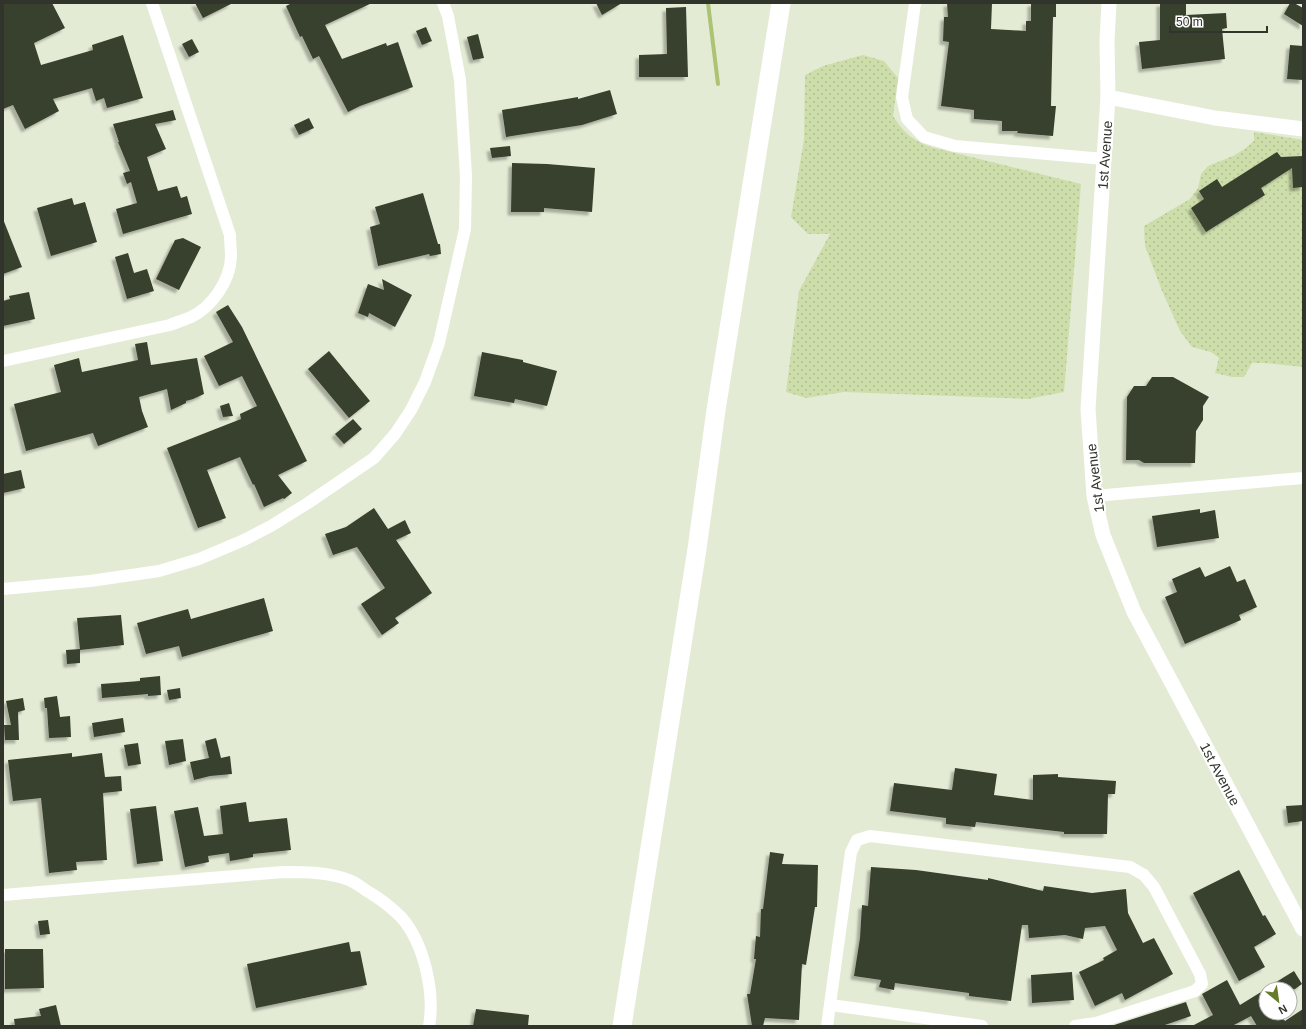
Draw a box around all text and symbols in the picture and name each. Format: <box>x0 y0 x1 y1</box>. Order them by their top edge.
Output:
scale bar <box>1170 8 1267 34</box>
text: 50 m <box>1176 15 1203 29</box>
street label: 1st Avenue <box>1095 120 1115 190</box>
street label: 1st Avenue <box>1083 443 1107 513</box>
street label: 1st Avenue <box>1197 740 1243 808</box>
north arrow <box>1258 981 1298 1021</box>
text: N <box>1276 1003 1289 1017</box>

